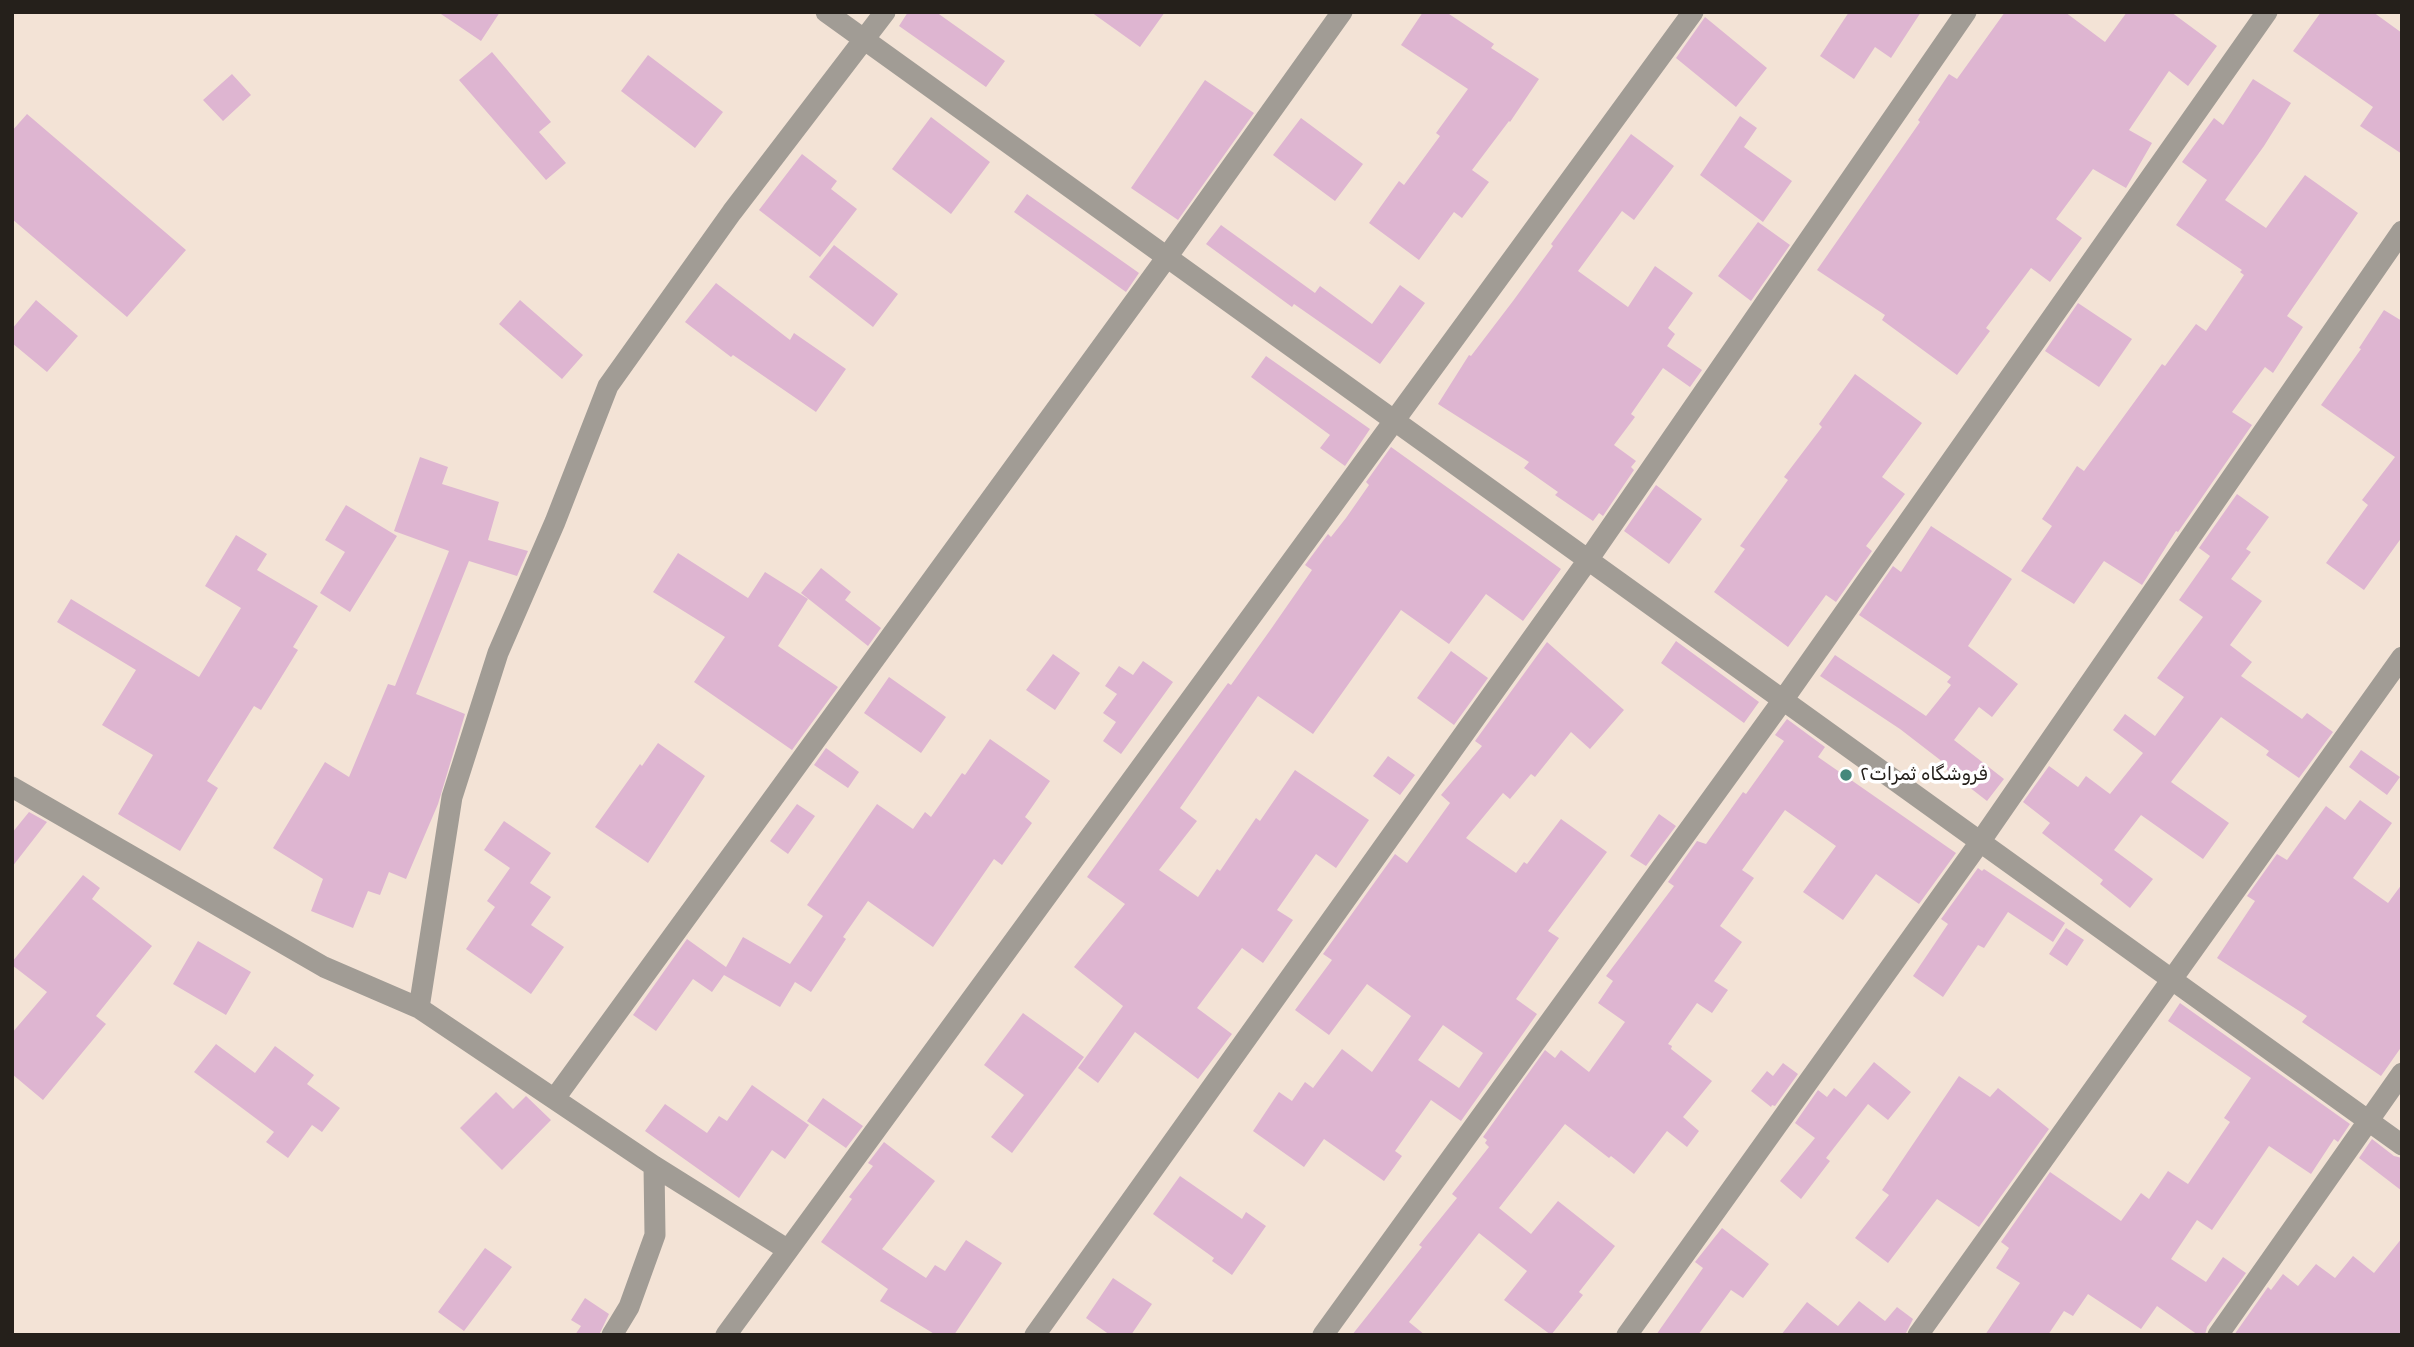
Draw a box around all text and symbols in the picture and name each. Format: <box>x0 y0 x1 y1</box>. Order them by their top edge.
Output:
place label: فروشگاه ثمرات٢ <box>1860 764 1988 786</box>
marker: فروشگاه ثمرات٢ <box>1838 767 1854 783</box>

